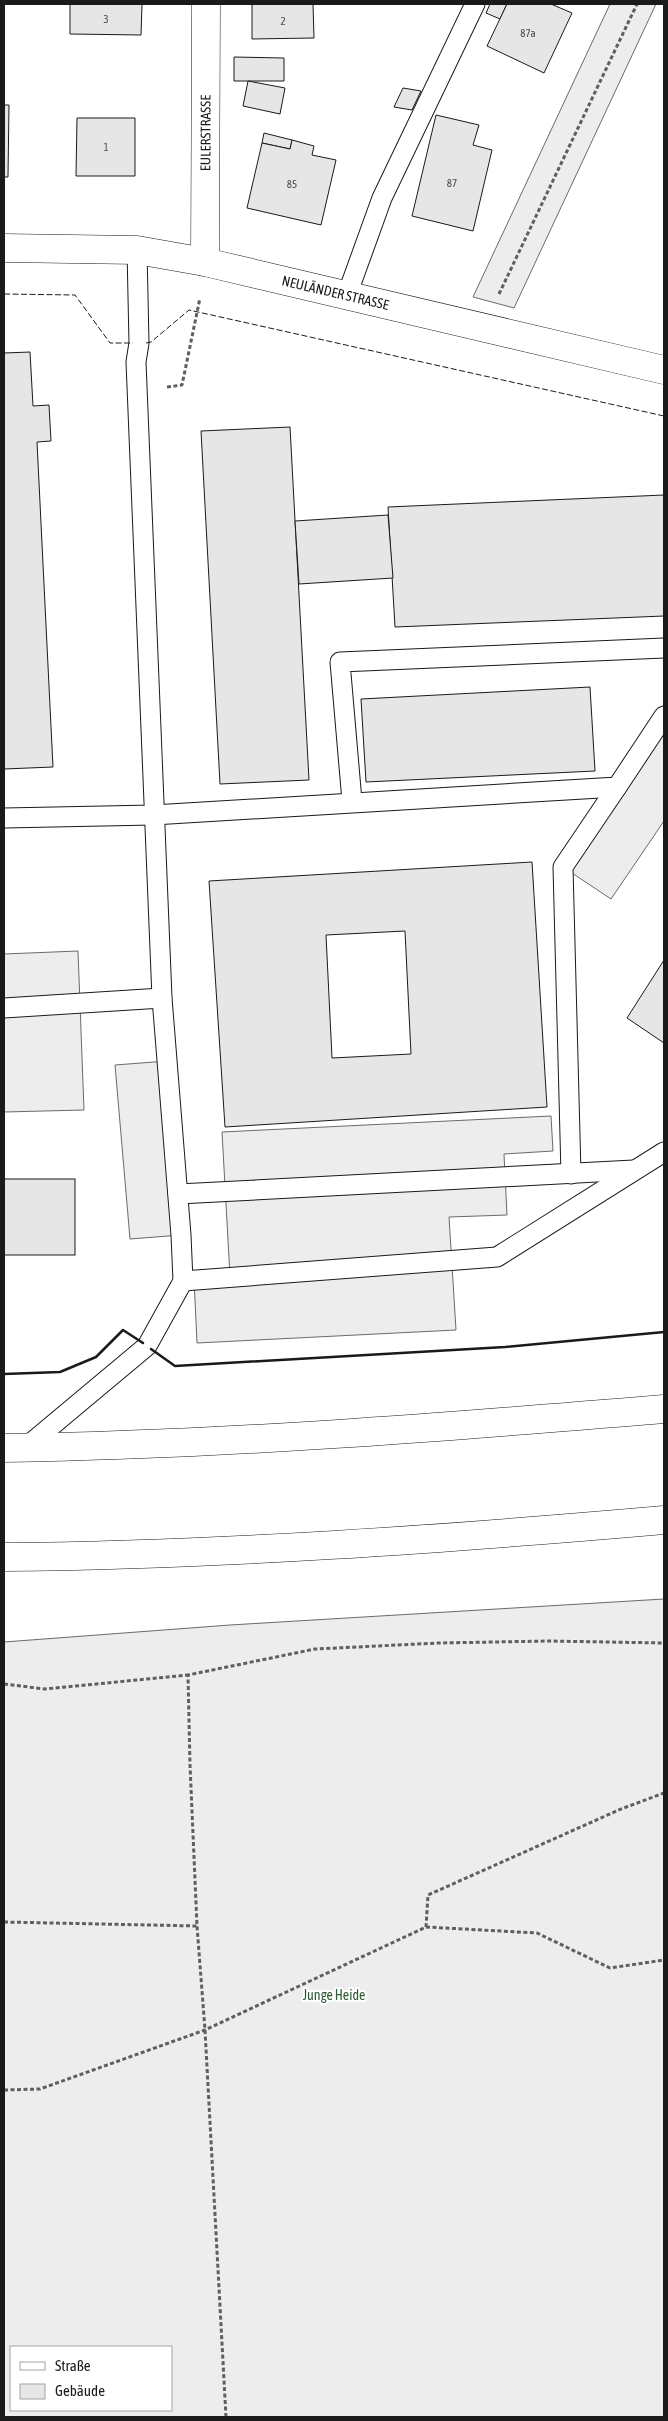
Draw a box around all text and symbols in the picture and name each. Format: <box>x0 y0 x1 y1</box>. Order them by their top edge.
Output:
house number: 3 <box>103 13 109 25</box>
house number: 2 <box>280 15 286 27</box>
house number: 87a <box>520 27 536 39</box>
street label: EULERSTRASSE <box>197 95 214 171</box>
house number: 1 <box>103 141 109 153</box>
house number: 87 <box>447 177 457 189</box>
house number: 85 <box>287 178 297 190</box>
street label: NEULÄNDER STRASSE <box>280 272 391 313</box>
park label: Junge Heide <box>303 1987 365 2003</box>
legend <box>10 2346 172 2411</box>
text: Straße <box>55 2357 91 2374</box>
text: Gebäude <box>55 2382 105 2399</box>

